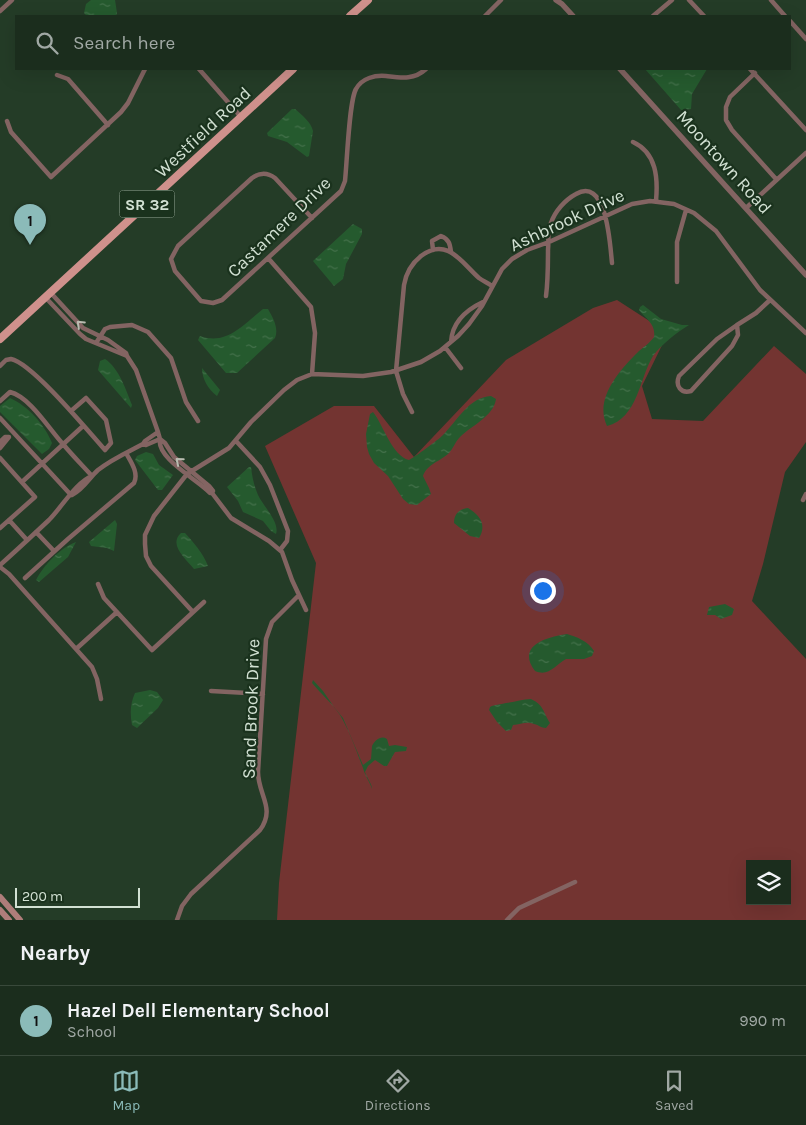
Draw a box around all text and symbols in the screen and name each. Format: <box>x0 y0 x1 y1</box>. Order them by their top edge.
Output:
search box <box>15 15 791 70</box>
icon: search <box>33 29 61 57</box>
text: Search here <box>73 32 175 54</box>
street label: Westfield Road <box>150 82 256 182</box>
street label: Moontown Road <box>672 106 776 218</box>
street label: Castamere Drive <box>223 172 335 282</box>
street label: Ashbrook Drive <box>506 184 628 256</box>
road number: SR 32 <box>120 190 174 218</box>
pin: 1 <box>14 204 46 245</box>
one-way arrow <box>77 321 86 330</box>
one-way arrow <box>175 457 184 466</box>
your location <box>530 578 556 604</box>
street label: Sand Brook Drive <box>238 638 264 780</box>
map controls <box>746 860 791 905</box>
button: layers <box>746 860 791 905</box>
scale bar <box>15 885 140 908</box>
text: 200 m <box>22 888 63 905</box>
text: Nearby <box>20 941 90 965</box>
text: Hazel Dell Elementary School <box>67 1000 330 1022</box>
text: 1 <box>33 1011 39 1030</box>
text: 990 m <box>739 1011 786 1030</box>
text: School <box>67 1022 117 1041</box>
tab: Map <box>112 1067 140 1114</box>
tab: Directions <box>365 1067 431 1114</box>
tab: Saved <box>655 1067 694 1114</box>

